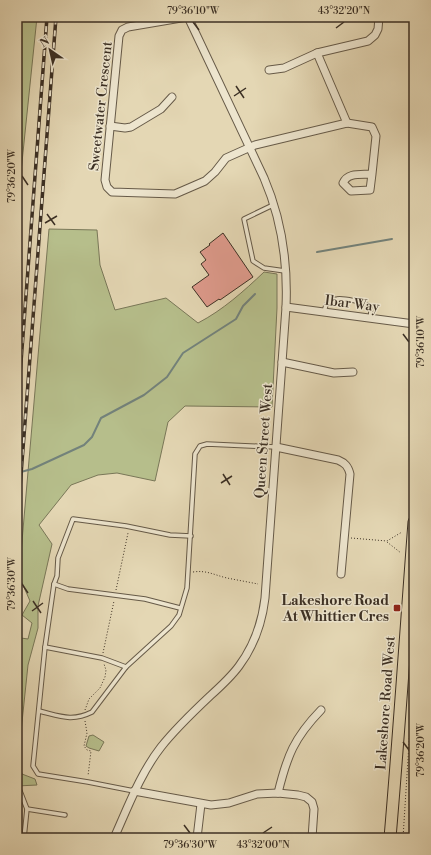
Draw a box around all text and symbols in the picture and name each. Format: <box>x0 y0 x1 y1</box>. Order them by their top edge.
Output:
text: 79°36'10"W <box>167 5 220 17</box>
text: 43°32'20"N <box>318 5 371 17</box>
north arrow <box>30 30 70 70</box>
text: N <box>37 34 53 51</box>
street label: Sweetwater Crescent <box>85 40 117 172</box>
text: 79°36'20"W <box>6 148 18 203</box>
street label: Ibar Way <box>324 292 380 316</box>
text: 79°36'10"W <box>415 315 427 368</box>
street label: Queen Street West <box>251 383 277 499</box>
text: 79°36'30"W <box>6 556 18 611</box>
place label: Lakeshore Road At Whittier Cres <box>281 592 389 626</box>
marker: Lakeshore Road At Whittier Cres <box>392 603 402 613</box>
street label: Lakeshore Road West <box>372 635 400 771</box>
text: 79°36'20"W <box>415 722 427 777</box>
text: 79°36'30"W <box>163 839 218 851</box>
text: 43°32'00"N <box>236 839 290 851</box>

